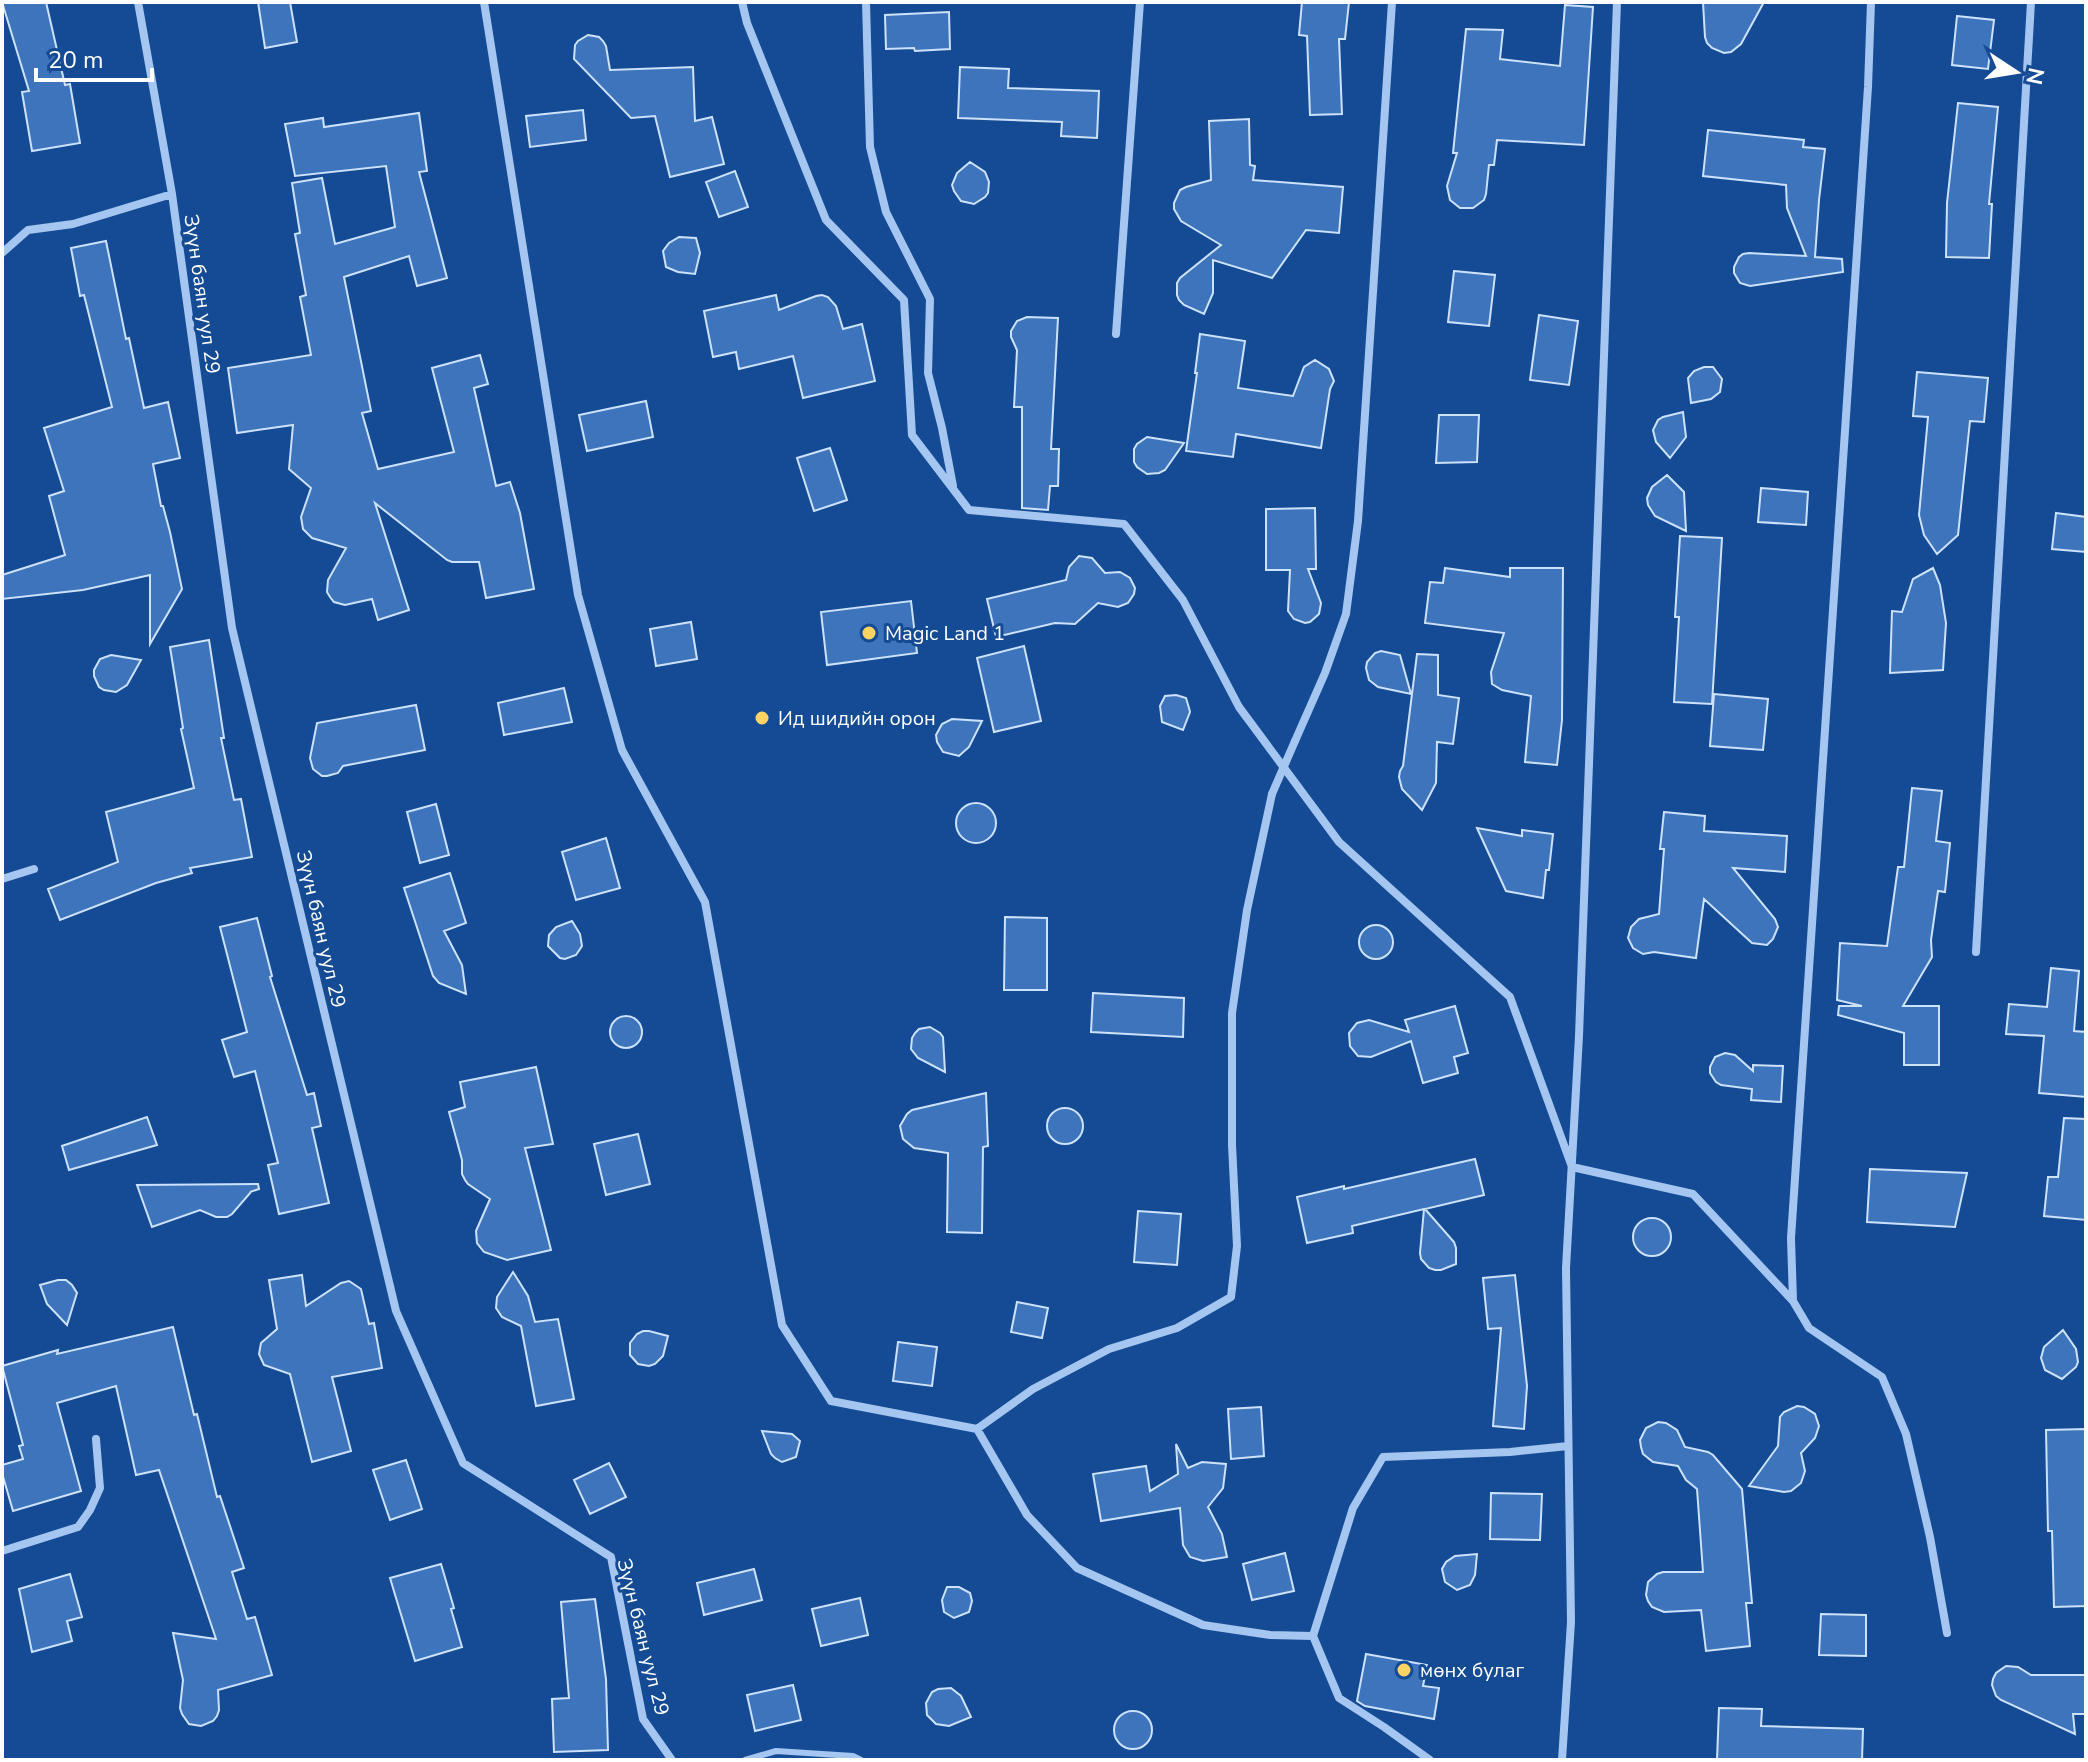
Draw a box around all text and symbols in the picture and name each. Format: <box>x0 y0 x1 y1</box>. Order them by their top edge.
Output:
scale bar <box>36 32 152 82</box>
north arrow <box>1976 32 2056 112</box>
text: 20 m <box>48 44 104 76</box>
text: N <box>2018 65 2051 87</box>
street label: Зүүн баян уул 29 <box>177 212 227 376</box>
place label: Magic Land 1 <box>885 620 1005 647</box>
marker: Magic Land 1 <box>860 624 878 642</box>
place label: Ид шидийн орон <box>778 705 936 732</box>
marker: Ид шидийн орон <box>753 709 771 727</box>
street label: Зүүн баян уул 29 <box>290 847 352 1011</box>
street label: Зүүн баян уул 29 <box>610 1556 676 1718</box>
place label: мөнх булаг <box>1420 1657 1524 1684</box>
marker: мөнх булаг <box>1395 1661 1413 1679</box>

